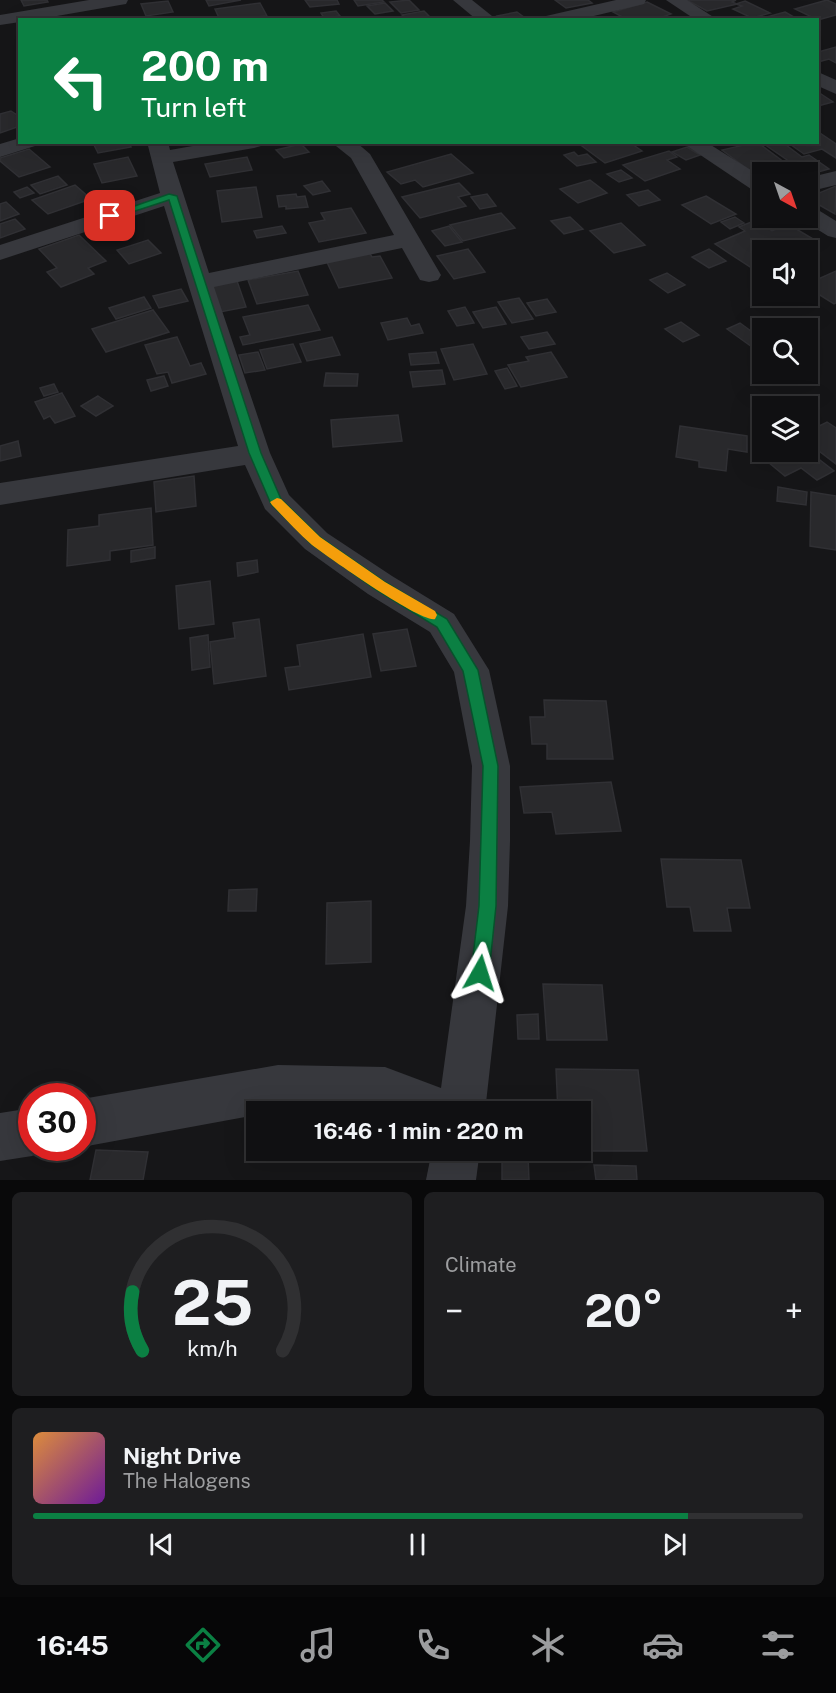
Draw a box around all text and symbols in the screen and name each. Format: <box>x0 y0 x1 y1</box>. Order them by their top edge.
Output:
text: 200 m <box>141 41 269 90</box>
icon: left <box>42 42 120 120</box>
text: Turn left <box>141 91 247 123</box>
north arrow <box>752 162 818 228</box>
map controls <box>752 162 818 462</box>
pin <box>84 190 135 241</box>
icon: arrive <box>93 199 126 232</box>
button: sound <box>752 240 818 306</box>
button: search <box>752 318 818 384</box>
button: layers <box>752 396 818 462</box>
position arrow <box>448 941 512 1005</box>
speed limit sign: 30 <box>18 1083 96 1161</box>
text: 16:46 · 1 min · 220 m <box>314 1118 523 1144</box>
text: Climate <box>445 1253 517 1277</box>
text: 25 <box>171 1266 253 1339</box>
text: 20° <box>585 1284 663 1337</box>
text: − <box>445 1292 463 1330</box>
text: + <box>785 1292 803 1330</box>
text: km/h <box>187 1336 237 1361</box>
text: Night Drive <box>123 1443 241 1469</box>
text: The Halogens <box>123 1469 251 1493</box>
icon: previous <box>145 1528 178 1561</box>
icon: pause <box>401 1528 434 1561</box>
icon: next <box>658 1528 691 1561</box>
icon: directions <box>182 1624 224 1666</box>
icon: music <box>297 1624 339 1666</box>
icon: phone <box>412 1624 454 1666</box>
icon: climate <box>527 1624 569 1666</box>
icon: car <box>642 1624 684 1666</box>
icon: filters <box>757 1624 799 1666</box>
text: 16:45 <box>37 1629 109 1661</box>

